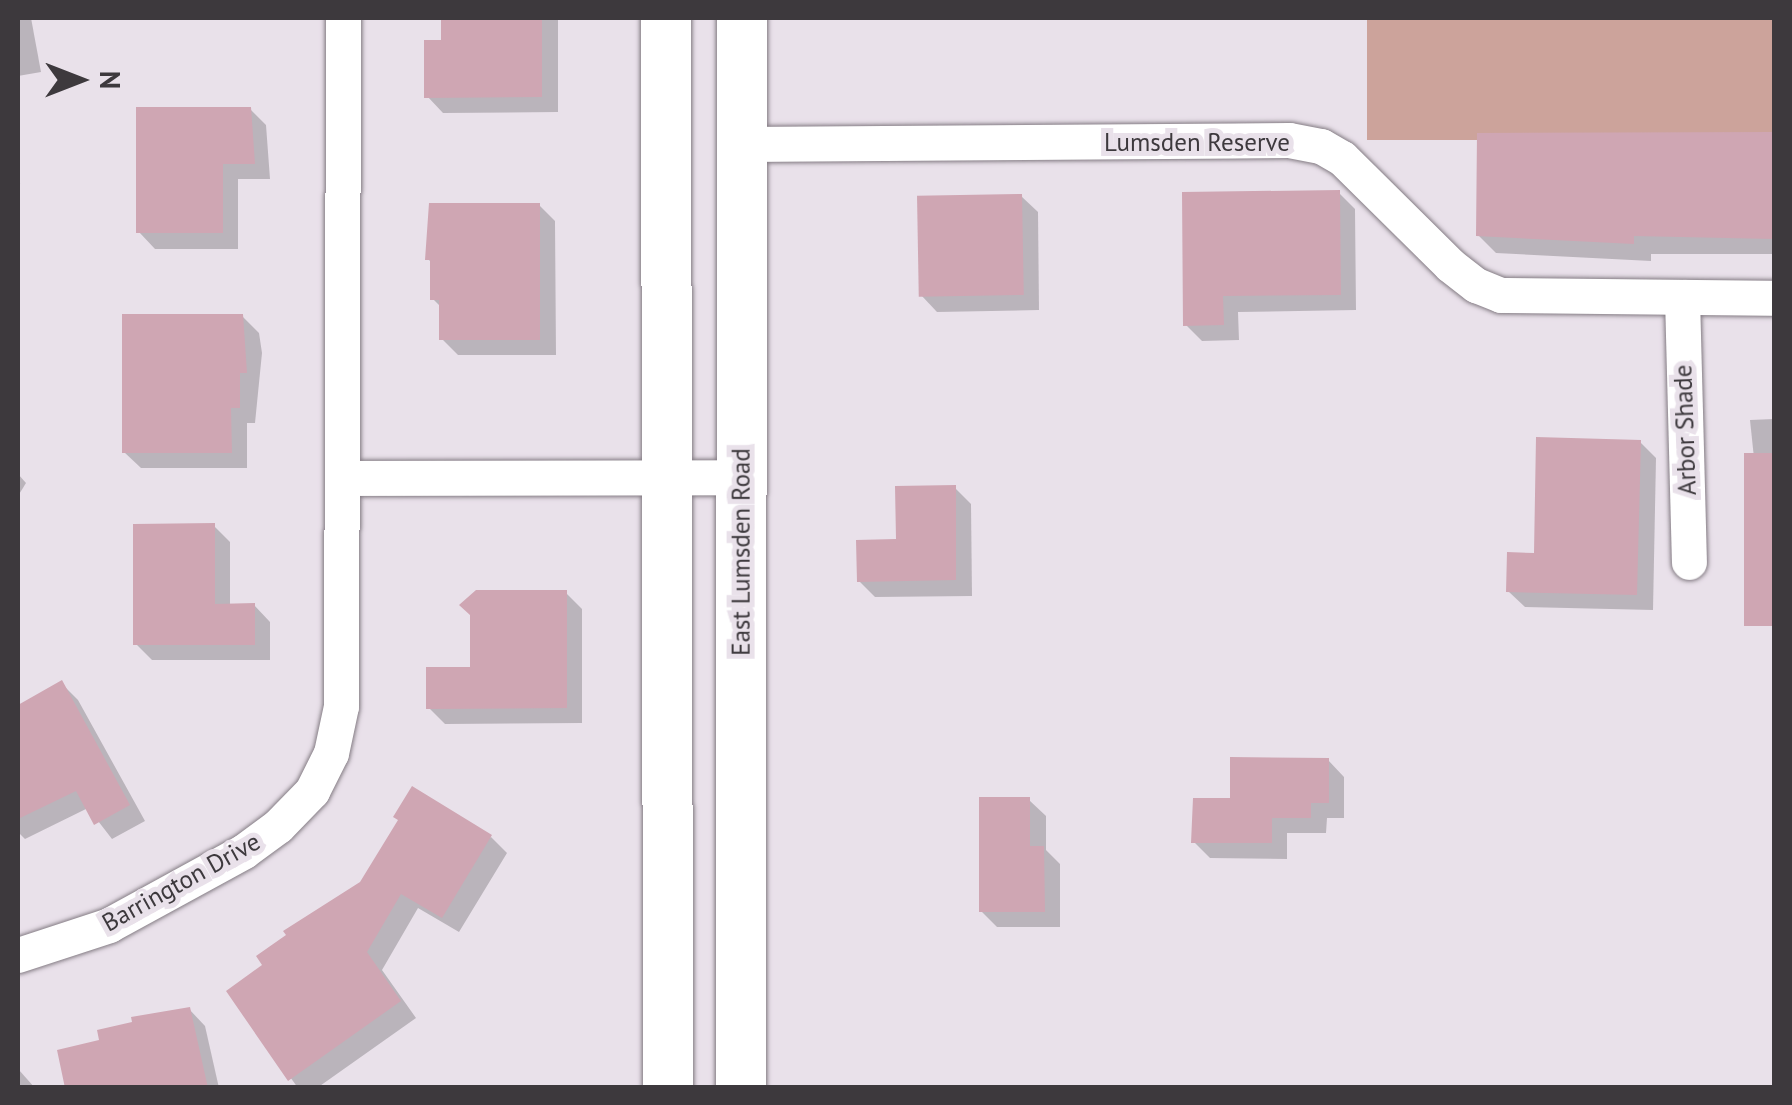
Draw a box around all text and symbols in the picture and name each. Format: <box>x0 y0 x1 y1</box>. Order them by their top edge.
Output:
north arrow <box>30 30 130 130</box>
text: N <box>92 71 129 89</box>
street label: Lumsden Reserve <box>1104 127 1290 157</box>
street label: Arbor Shade <box>1668 364 1702 496</box>
street label: East Lumsden Road <box>726 448 756 656</box>
street label: Barrington Drive <box>97 826 265 938</box>

